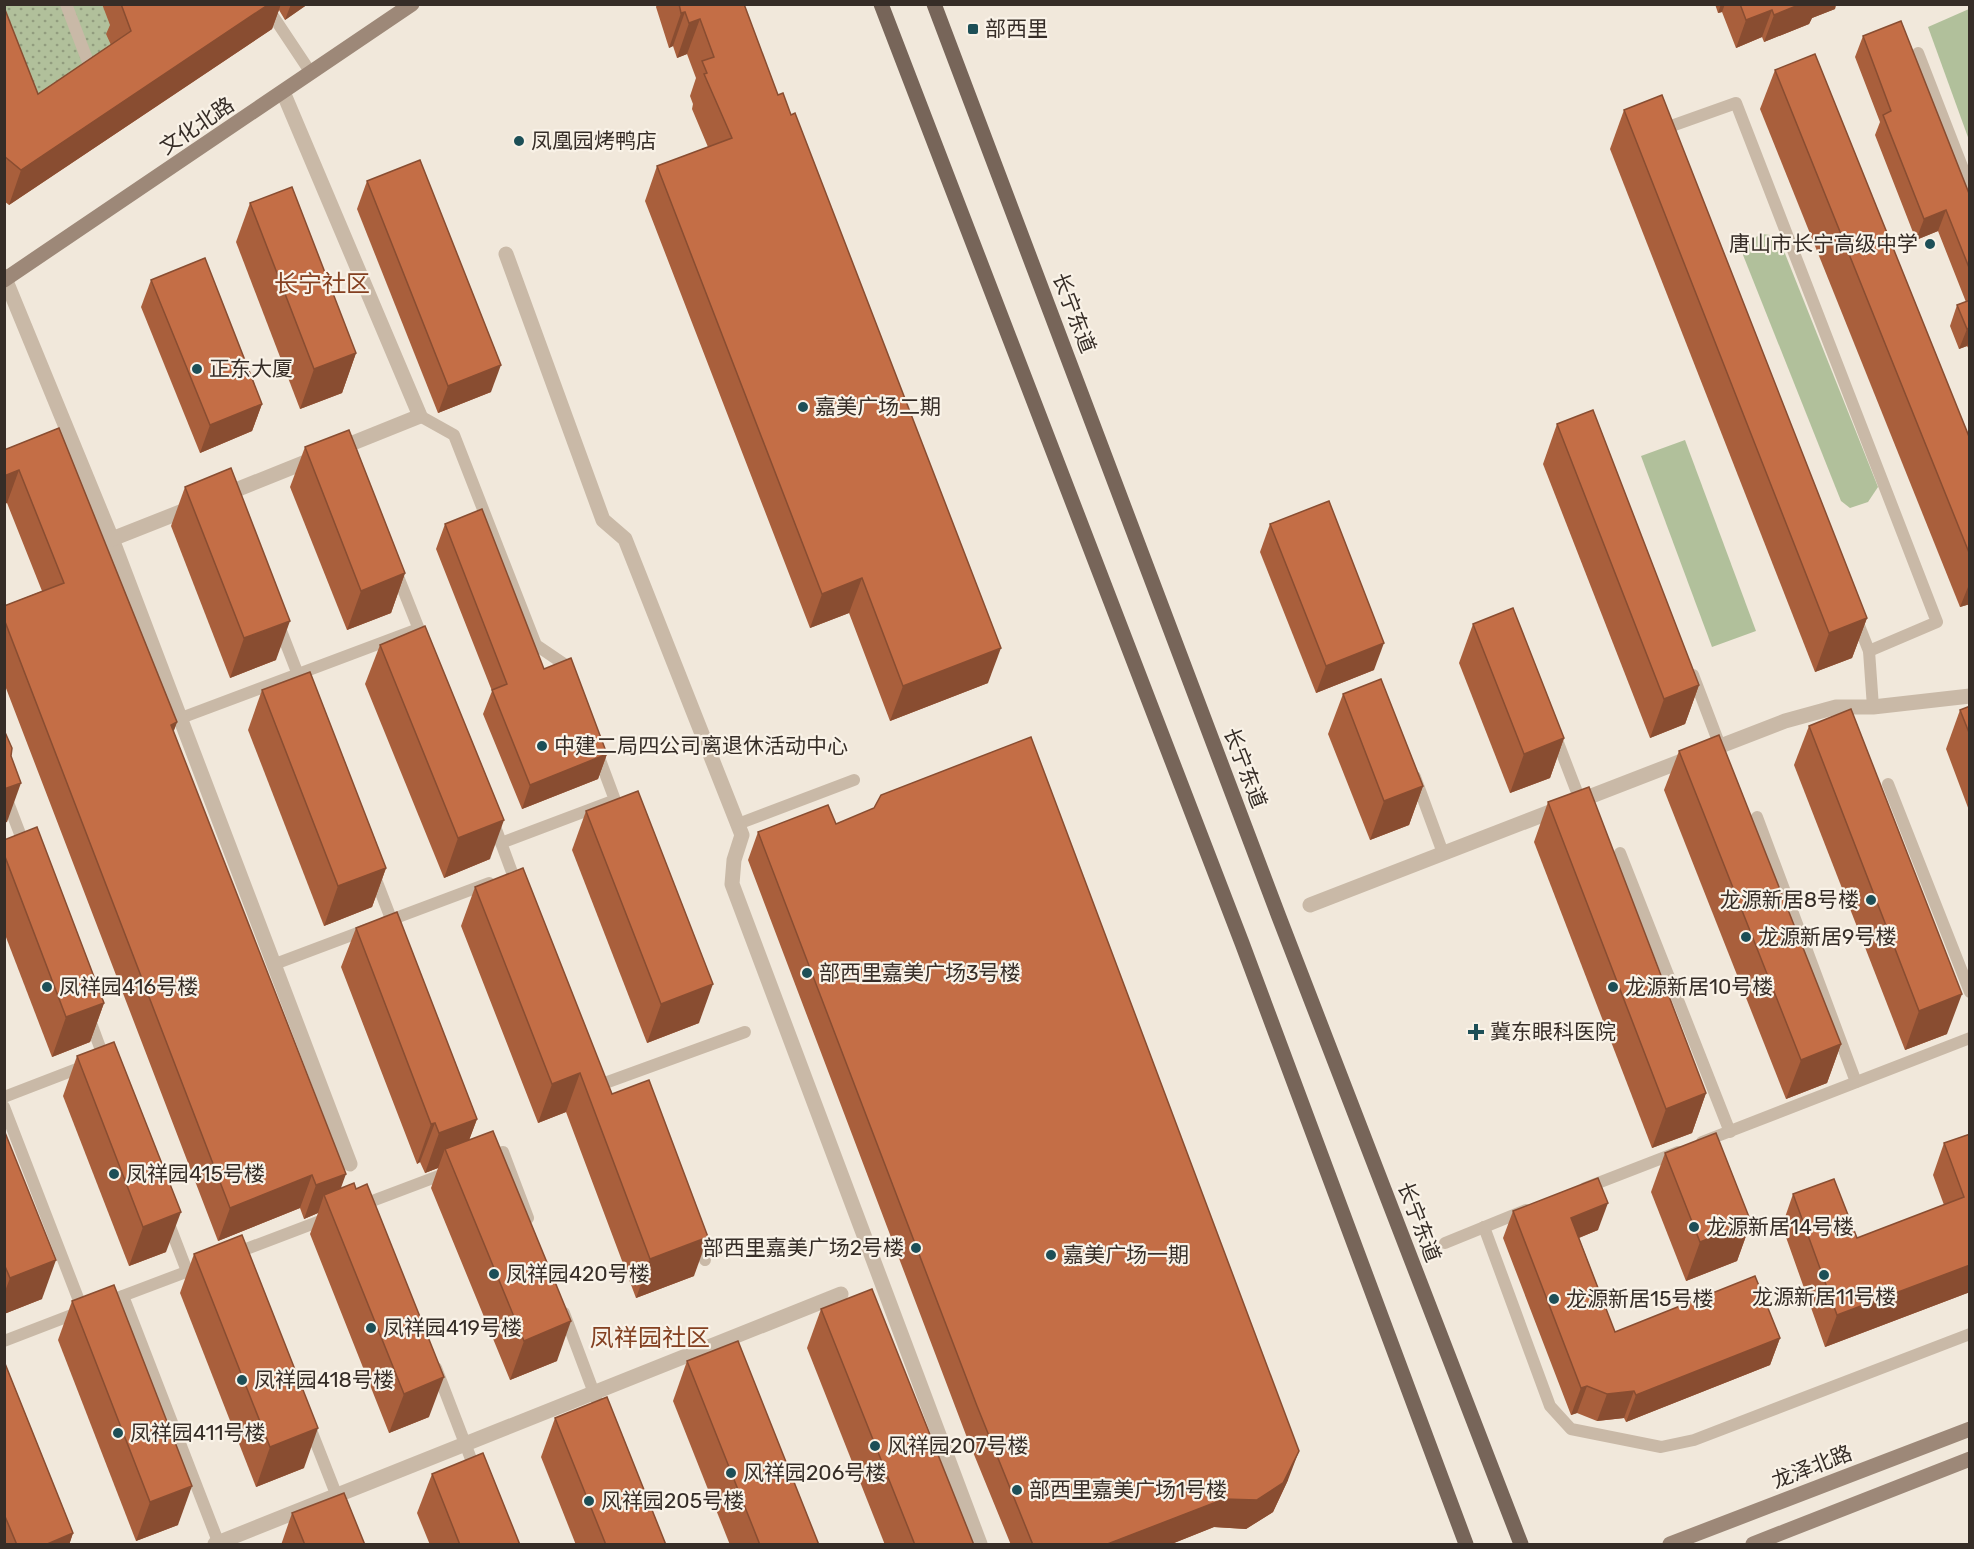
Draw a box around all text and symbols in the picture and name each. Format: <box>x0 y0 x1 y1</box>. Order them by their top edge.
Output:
place label: 部西里 <box>985 16 1048 41</box>
marker: 部西里 <box>966 22 980 36</box>
street label: 文化北路 <box>155 92 239 159</box>
place label: 凤凰园烤鸭店 <box>531 128 657 153</box>
marker: 凤凰园烤鸭店 <box>512 134 526 148</box>
place label: 唐山市长宁高级中学 <box>1729 231 1918 256</box>
marker: 唐山市长宁高级中学 <box>1923 237 1937 251</box>
street label: 长宁东道 <box>1048 269 1101 357</box>
district label: 长宁社区 <box>274 270 370 298</box>
place label: 正东大厦 <box>209 356 293 381</box>
marker: 正东大厦 <box>190 362 204 376</box>
place label: 嘉美广场二期 <box>815 394 941 419</box>
marker: 嘉美广场二期 <box>796 400 810 414</box>
street label: 长宁东道 <box>1219 724 1272 812</box>
place label: 中建二局四公司离退休活动中心 <box>554 733 848 758</box>
marker: 中建二局四公司离退休活动中心 <box>535 739 549 753</box>
place label: 龙源新居8号楼 <box>1720 887 1859 912</box>
marker: 龙源新居8号楼 <box>1864 893 1878 907</box>
place label: 龙源新居9号楼 <box>1758 924 1896 949</box>
marker: 龙源新居9号楼 <box>1739 930 1753 944</box>
place label: 部西里嘉美广场3号楼 <box>819 960 1021 985</box>
marker: 部西里嘉美广场3号楼 <box>800 966 814 980</box>
place label: 凤祥园416号楼 <box>59 974 198 999</box>
place label: 龙源新居10号楼 <box>1625 974 1773 999</box>
marker: 凤祥园416号楼 <box>40 980 54 994</box>
marker: 龙源新居10号楼 <box>1606 980 1620 994</box>
place label: 冀东眼科医院 <box>1490 1019 1616 1044</box>
marker: 冀东眼科医院 <box>1467 1023 1485 1041</box>
place label: 凤祥园415号楼 <box>126 1161 265 1186</box>
marker: 凤祥园415号楼 <box>107 1167 121 1181</box>
street label: 长宁东道 <box>1393 1178 1446 1266</box>
place label: 龙源新居14号楼 <box>1706 1214 1854 1239</box>
marker: 龙源新居14号楼 <box>1687 1220 1701 1234</box>
place label: 部西里嘉美广场2号楼 <box>703 1235 904 1260</box>
marker: 部西里嘉美广场2号楼 <box>909 1241 923 1255</box>
place label: 嘉美广场一期 <box>1063 1242 1189 1267</box>
marker: 嘉美广场一期 <box>1044 1248 1058 1262</box>
place label: 凤祥园420号楼 <box>506 1261 650 1286</box>
marker: 凤祥园420号楼 <box>487 1267 501 1281</box>
marker: 龙源新居11号楼 <box>1817 1268 1831 1282</box>
place label: 龙源新居11号楼 <box>1752 1284 1896 1309</box>
place label: 龙源新居15号楼 <box>1566 1286 1713 1311</box>
marker: 龙源新居15号楼 <box>1547 1292 1561 1306</box>
place label: 凤祥园419号楼 <box>383 1315 522 1340</box>
marker: 凤祥园419号楼 <box>364 1321 378 1335</box>
district label: 凤祥园社区 <box>590 1324 710 1352</box>
place label: 凤祥园418号楼 <box>254 1367 394 1392</box>
marker: 凤祥园418号楼 <box>235 1373 249 1387</box>
place label: 凤祥园411号楼 <box>130 1420 266 1445</box>
marker: 凤祥园411号楼 <box>111 1426 125 1440</box>
place label: 风祥园207号楼 <box>887 1433 1028 1458</box>
marker: 风祥园207号楼 <box>868 1439 882 1453</box>
street label: 龙泽北路 <box>1768 1440 1856 1493</box>
place label: 风祥园206号楼 <box>743 1460 886 1485</box>
marker: 风祥园206号楼 <box>724 1466 738 1480</box>
place label: 部西里嘉美广场1号楼 <box>1029 1477 1227 1502</box>
marker: 部西里嘉美广场1号楼 <box>1010 1483 1024 1497</box>
place label: 风祥园205号楼 <box>601 1488 744 1513</box>
marker: 风祥园205号楼 <box>582 1494 596 1508</box>

